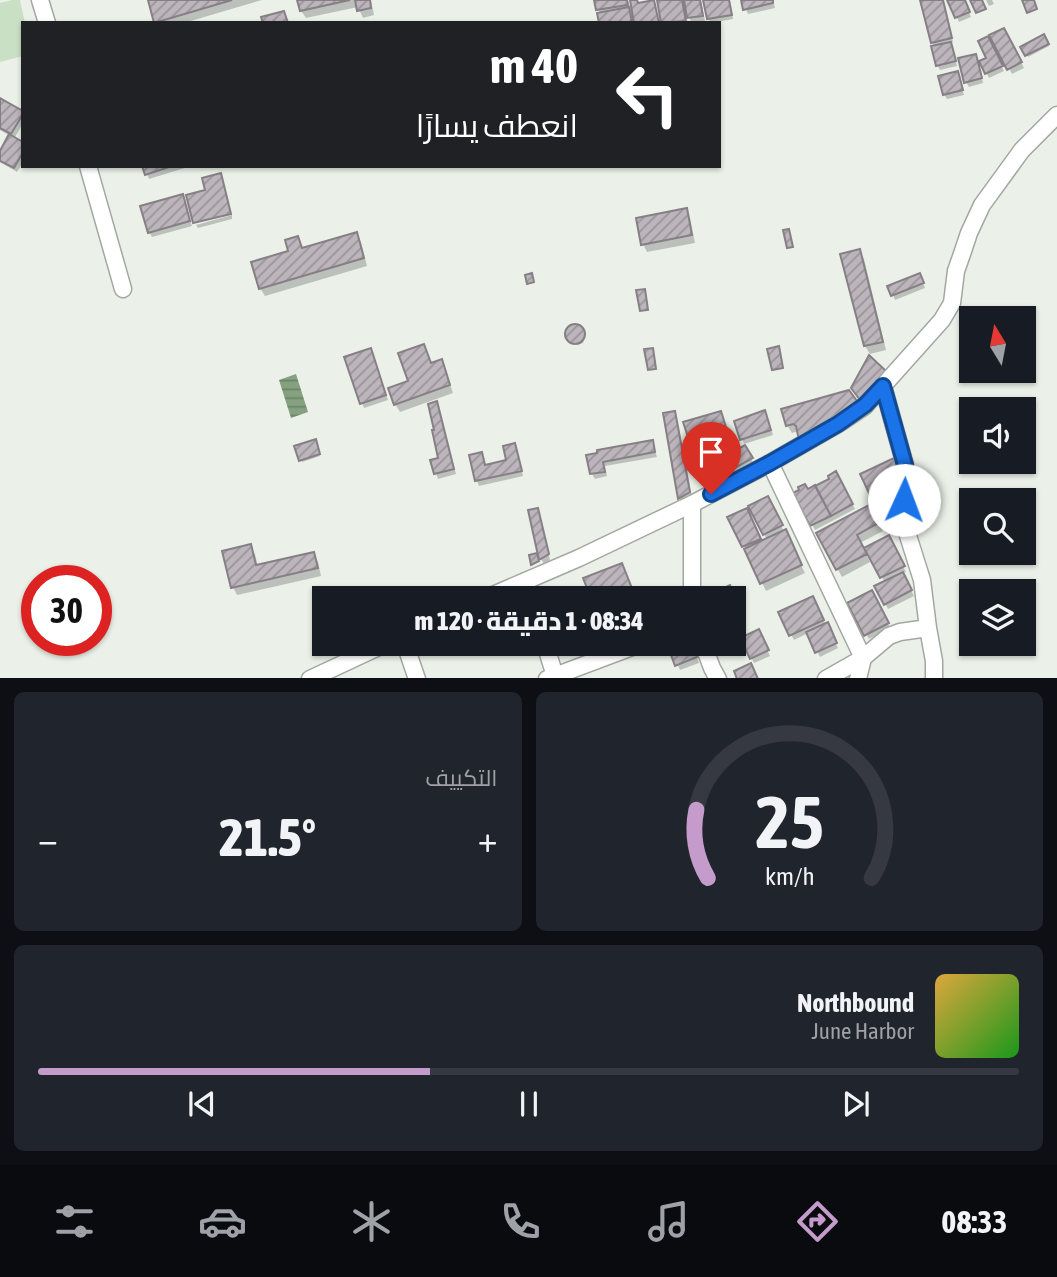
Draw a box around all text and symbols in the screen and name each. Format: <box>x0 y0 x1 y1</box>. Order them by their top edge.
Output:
text: 40 m <box>490 37 578 93</box>
icon: left <box>602 49 693 140</box>
text: انعطف يسارًا <box>416 107 578 144</box>
north arrow <box>959 306 1036 383</box>
map controls <box>959 306 1036 656</box>
button: sound <box>959 397 1036 474</box>
pin <box>681 422 741 494</box>
icon: arrive <box>692 433 730 471</box>
position arrow <box>867 463 941 537</box>
button: search <box>959 488 1036 565</box>
speed limit sign: 30 <box>21 565 112 656</box>
button: layers <box>959 579 1036 656</box>
text: 08:34 · 1 دقيقة · 120 m <box>414 606 644 636</box>
text: التكييف <box>425 765 498 791</box>
text: 25 <box>755 780 823 863</box>
text: 21.5° <box>219 807 316 867</box>
text: − <box>38 817 58 860</box>
text: + <box>478 817 498 860</box>
text: km/h <box>764 861 814 889</box>
text: Northbound <box>797 988 914 1018</box>
text: June Harbor <box>811 1018 914 1044</box>
icon: previous <box>183 1085 221 1123</box>
icon: pause <box>510 1085 548 1123</box>
icon: next <box>837 1085 875 1123</box>
icon: filters <box>50 1197 99 1246</box>
icon: car <box>198 1197 247 1246</box>
icon: climate <box>347 1197 396 1246</box>
icon: phone <box>496 1197 545 1246</box>
icon: music <box>644 1197 693 1246</box>
icon: directions <box>793 1197 842 1246</box>
text: 08:33 <box>941 1203 1007 1240</box>

